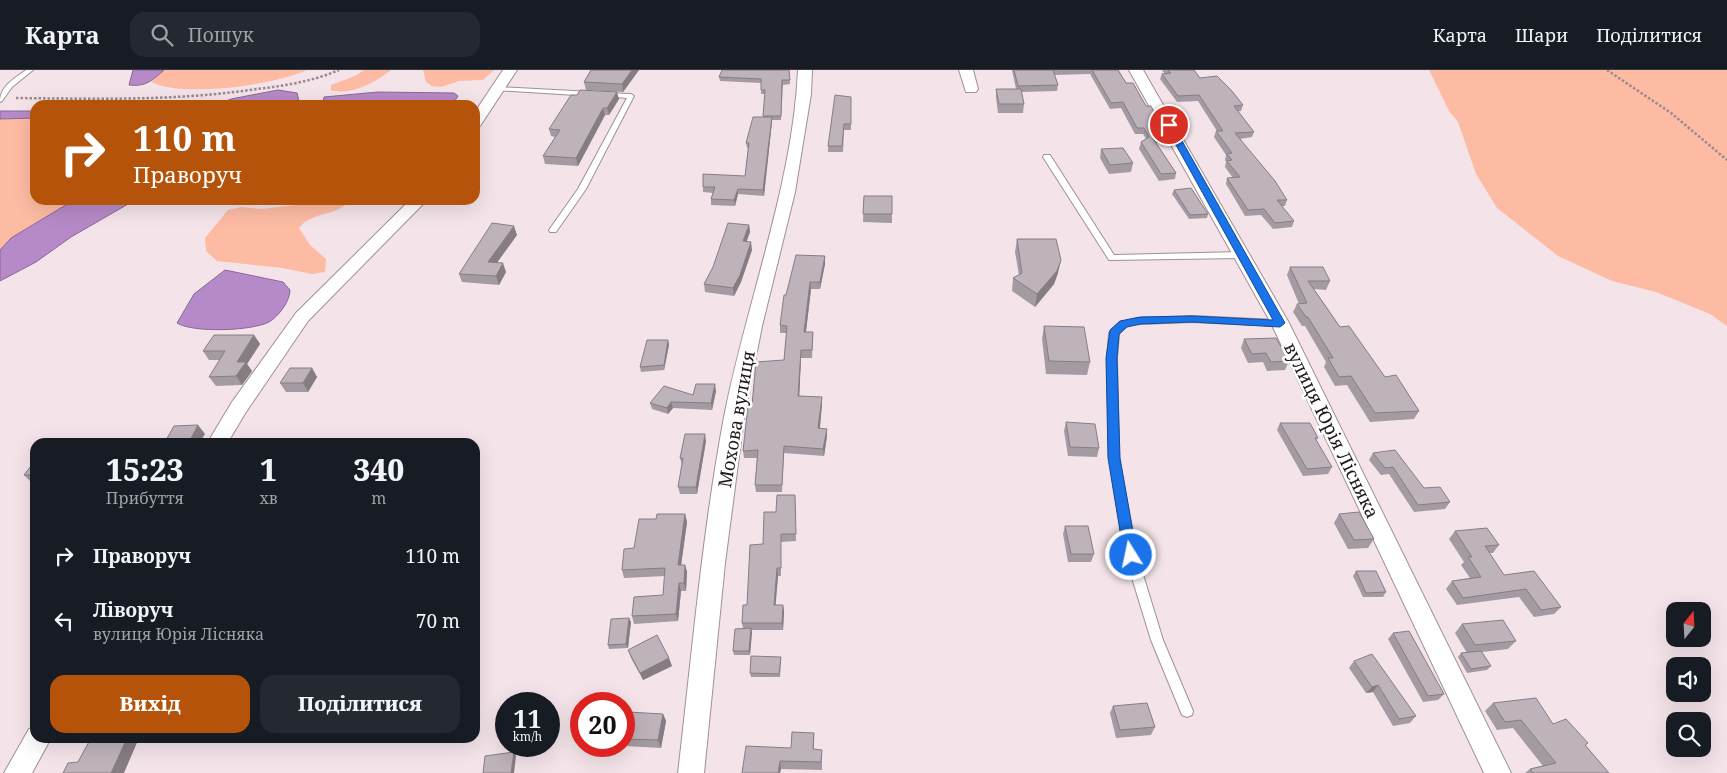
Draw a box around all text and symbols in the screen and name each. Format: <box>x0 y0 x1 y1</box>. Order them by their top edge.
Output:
search box <box>130 12 480 57</box>
text: Карта <box>25 18 100 51</box>
icon: search <box>148 21 176 49</box>
text: Пошук <box>188 22 254 48</box>
text: Карта <box>1433 23 1487 47</box>
text: Шари <box>1515 23 1568 47</box>
text: Поділитися <box>1596 23 1702 47</box>
pin <box>1148 104 1190 146</box>
icon: arrive <box>1155 111 1183 139</box>
text: 110 m <box>133 114 236 161</box>
icon: right <box>50 120 115 185</box>
text: Праворуч <box>133 159 242 189</box>
street label: вулиця Юрія Лісняка <box>1279 338 1385 522</box>
street label: Мохова вулиця <box>712 349 760 489</box>
text: 15:23 <box>106 449 183 490</box>
text: 1 <box>260 449 277 490</box>
text: 340 <box>353 449 404 490</box>
text: Прибуття <box>106 487 184 509</box>
text: хв <box>259 487 278 509</box>
text: m <box>371 487 386 509</box>
position arrow <box>1104 528 1156 580</box>
icon: right <box>50 542 78 570</box>
text: Праворуч <box>93 543 191 569</box>
text: 110 m <box>405 543 460 569</box>
text: Ліворуч <box>93 597 173 623</box>
north arrow <box>1666 602 1711 648</box>
map controls <box>1666 602 1711 757</box>
icon: left <box>50 607 78 635</box>
text: 70 m <box>416 608 460 634</box>
text: вулиця Юрія Лісняка <box>93 623 264 645</box>
button: sound <box>1666 657 1711 702</box>
button: Вихід <box>50 675 250 733</box>
button: Поділитися <box>260 675 460 733</box>
speed limit sign: 20 <box>570 692 635 757</box>
text: 11 <box>513 701 542 735</box>
button: search <box>1666 712 1711 757</box>
text: km/h <box>513 728 542 745</box>

